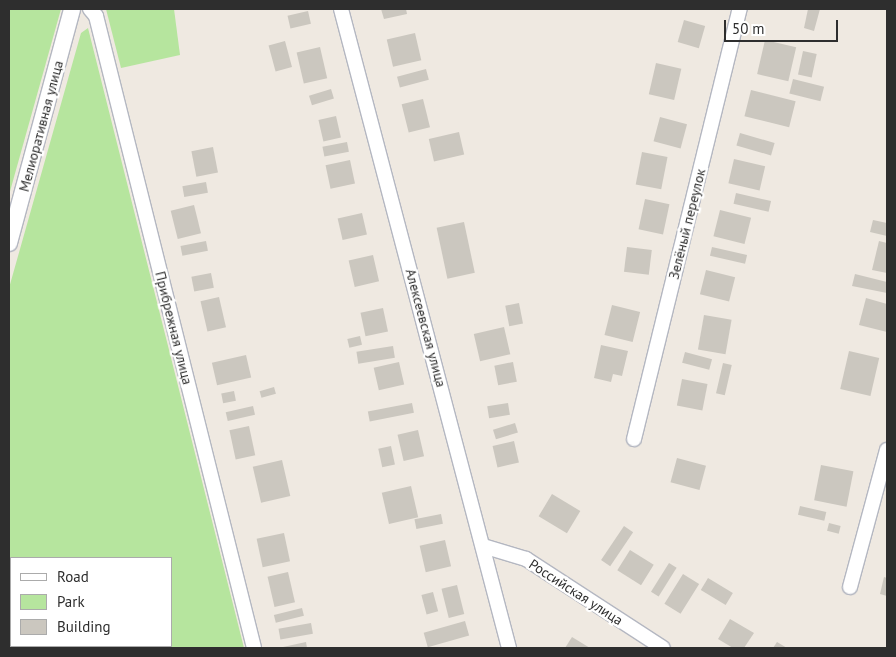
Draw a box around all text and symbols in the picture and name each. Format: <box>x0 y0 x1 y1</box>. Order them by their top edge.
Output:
scale bar <box>726 10 840 42</box>
text: 50 m <box>732 19 765 38</box>
street label: Мелиоративная улица <box>15 58 67 194</box>
street label: Зелёный переулок <box>665 167 709 281</box>
street label: Алексеевская улица <box>402 267 450 389</box>
street label: Прибрежная улица <box>152 270 196 386</box>
street label: Российская улица <box>526 555 626 629</box>
legend <box>10 557 172 647</box>
text: Road <box>57 567 89 586</box>
text: Park <box>57 592 85 611</box>
text: Building <box>57 617 111 636</box>

